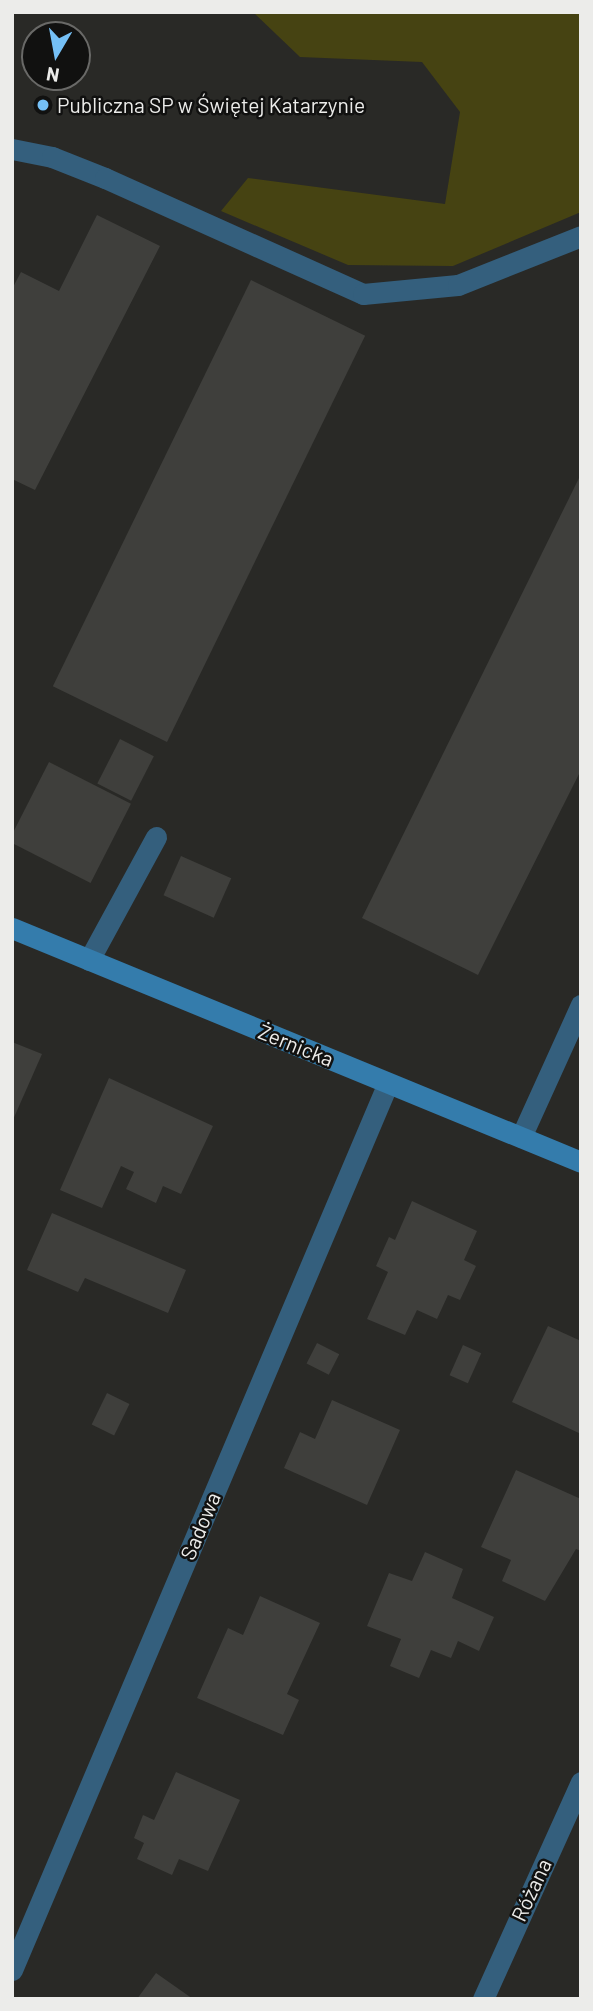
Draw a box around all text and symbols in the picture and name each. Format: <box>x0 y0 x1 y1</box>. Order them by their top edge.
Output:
north arrow <box>21 21 91 91</box>
text: N <box>44 63 61 88</box>
place label: Publiczna SP w Świętej Katarzynie <box>57 92 365 118</box>
marker: Publiczna SP w Świętej Katarzynie <box>35 97 51 113</box>
street label: Żernicka <box>255 1019 337 1071</box>
street label: Sadowa <box>175 1488 225 1564</box>
street label: Różana <box>506 1855 556 1925</box>

